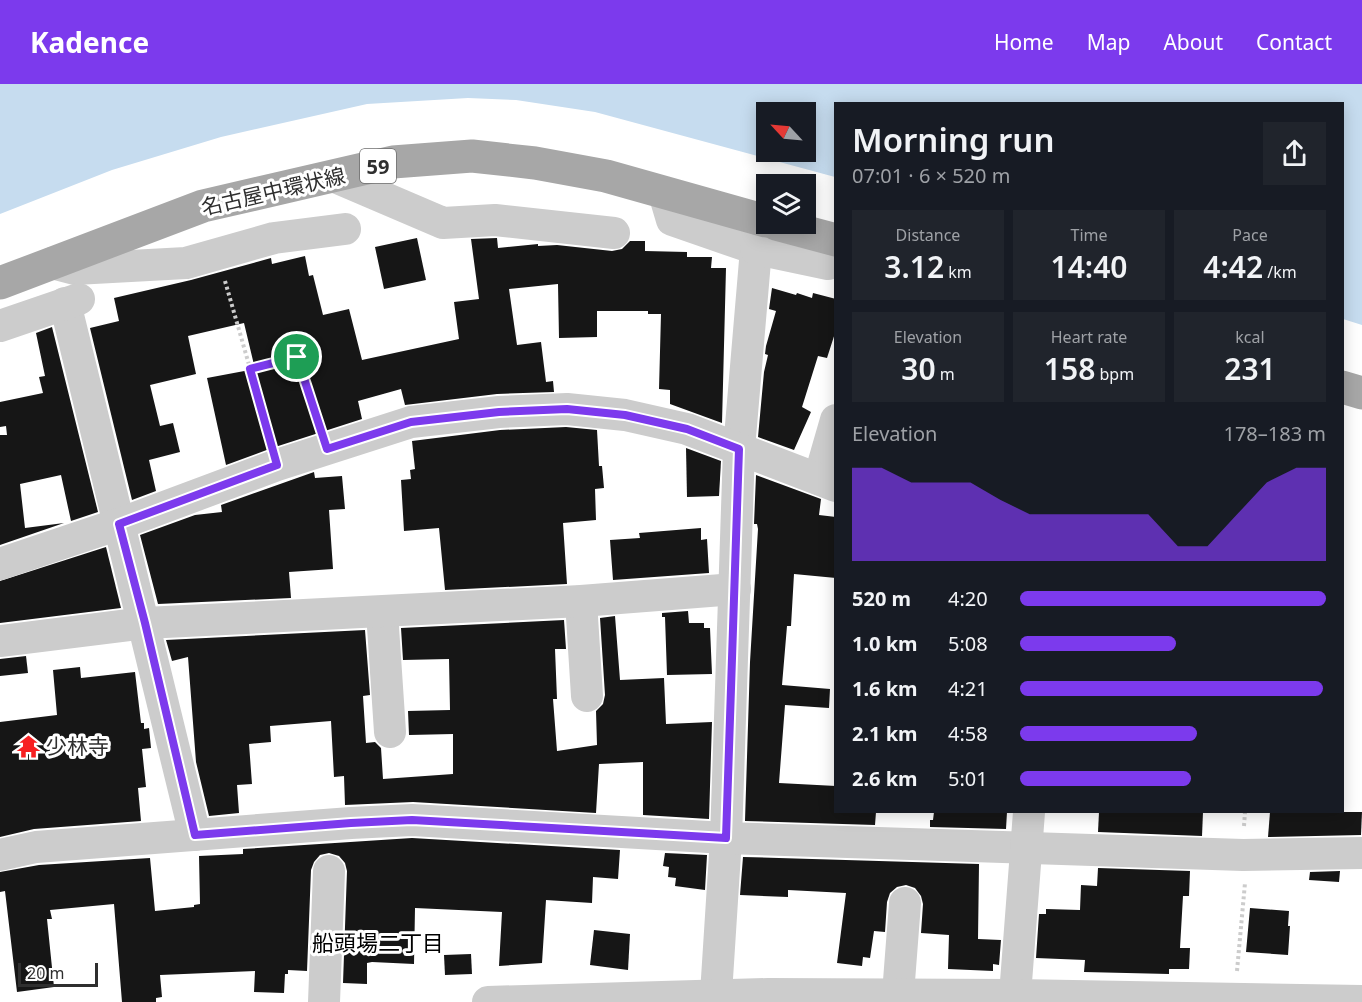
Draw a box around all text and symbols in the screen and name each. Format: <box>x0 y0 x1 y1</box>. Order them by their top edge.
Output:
text: Kadence <box>30 23 149 61</box>
text: Home <box>994 28 1054 56</box>
text: Map <box>1087 28 1130 56</box>
text: About <box>1163 28 1223 56</box>
text: Contact <box>1256 28 1332 56</box>
north arrow <box>756 102 816 162</box>
map controls <box>756 102 816 234</box>
text: Morning run <box>852 117 1054 162</box>
button: share <box>1263 122 1326 185</box>
road number: 59 <box>360 149 396 183</box>
street label: 名古屋中環状線 <box>198 161 348 221</box>
text: 07:01 · 6 × 520 m <box>852 162 1010 189</box>
button: layers <box>756 174 816 234</box>
text: Distance <box>896 224 960 246</box>
text: Time <box>1070 224 1108 246</box>
text: Pace <box>1232 224 1268 246</box>
text: 3.12 <box>884 246 944 287</box>
text: 14:40 <box>1051 246 1127 287</box>
text: 4:42 <box>1203 246 1263 287</box>
text: km <box>944 261 972 283</box>
text: /km <box>1263 261 1297 283</box>
text: Elevation <box>894 326 962 348</box>
text: Heart rate <box>1051 326 1127 348</box>
text: kcal <box>1235 326 1265 348</box>
pin <box>271 331 322 382</box>
icon: arrive <box>280 340 313 373</box>
text: 30 <box>901 348 936 389</box>
text: 158 <box>1044 348 1095 389</box>
text: 231 <box>1224 348 1276 389</box>
text: m <box>936 363 955 385</box>
text: bpm <box>1095 363 1134 385</box>
text: Elevation <box>852 420 937 447</box>
text: 178–183 m <box>1223 420 1326 447</box>
text: 520 m <box>852 585 911 612</box>
text: 4:20 <box>948 585 988 612</box>
text: 1.0 km <box>852 630 918 657</box>
text: 5:08 <box>948 630 988 657</box>
text: 1.6 km <box>852 675 918 702</box>
text: 4:21 <box>948 675 988 702</box>
text: 2.1 km <box>852 720 918 747</box>
text: 4:58 <box>948 720 988 747</box>
place label: 少林寺 <box>46 732 109 760</box>
temple icon: 少林寺 <box>15 733 41 759</box>
text: 2.6 km <box>852 765 918 792</box>
text: 5:01 <box>948 765 988 792</box>
district label: 船頭場二丁目 <box>312 927 444 957</box>
scale bar <box>18 960 98 988</box>
text: 20 m <box>27 962 64 984</box>

